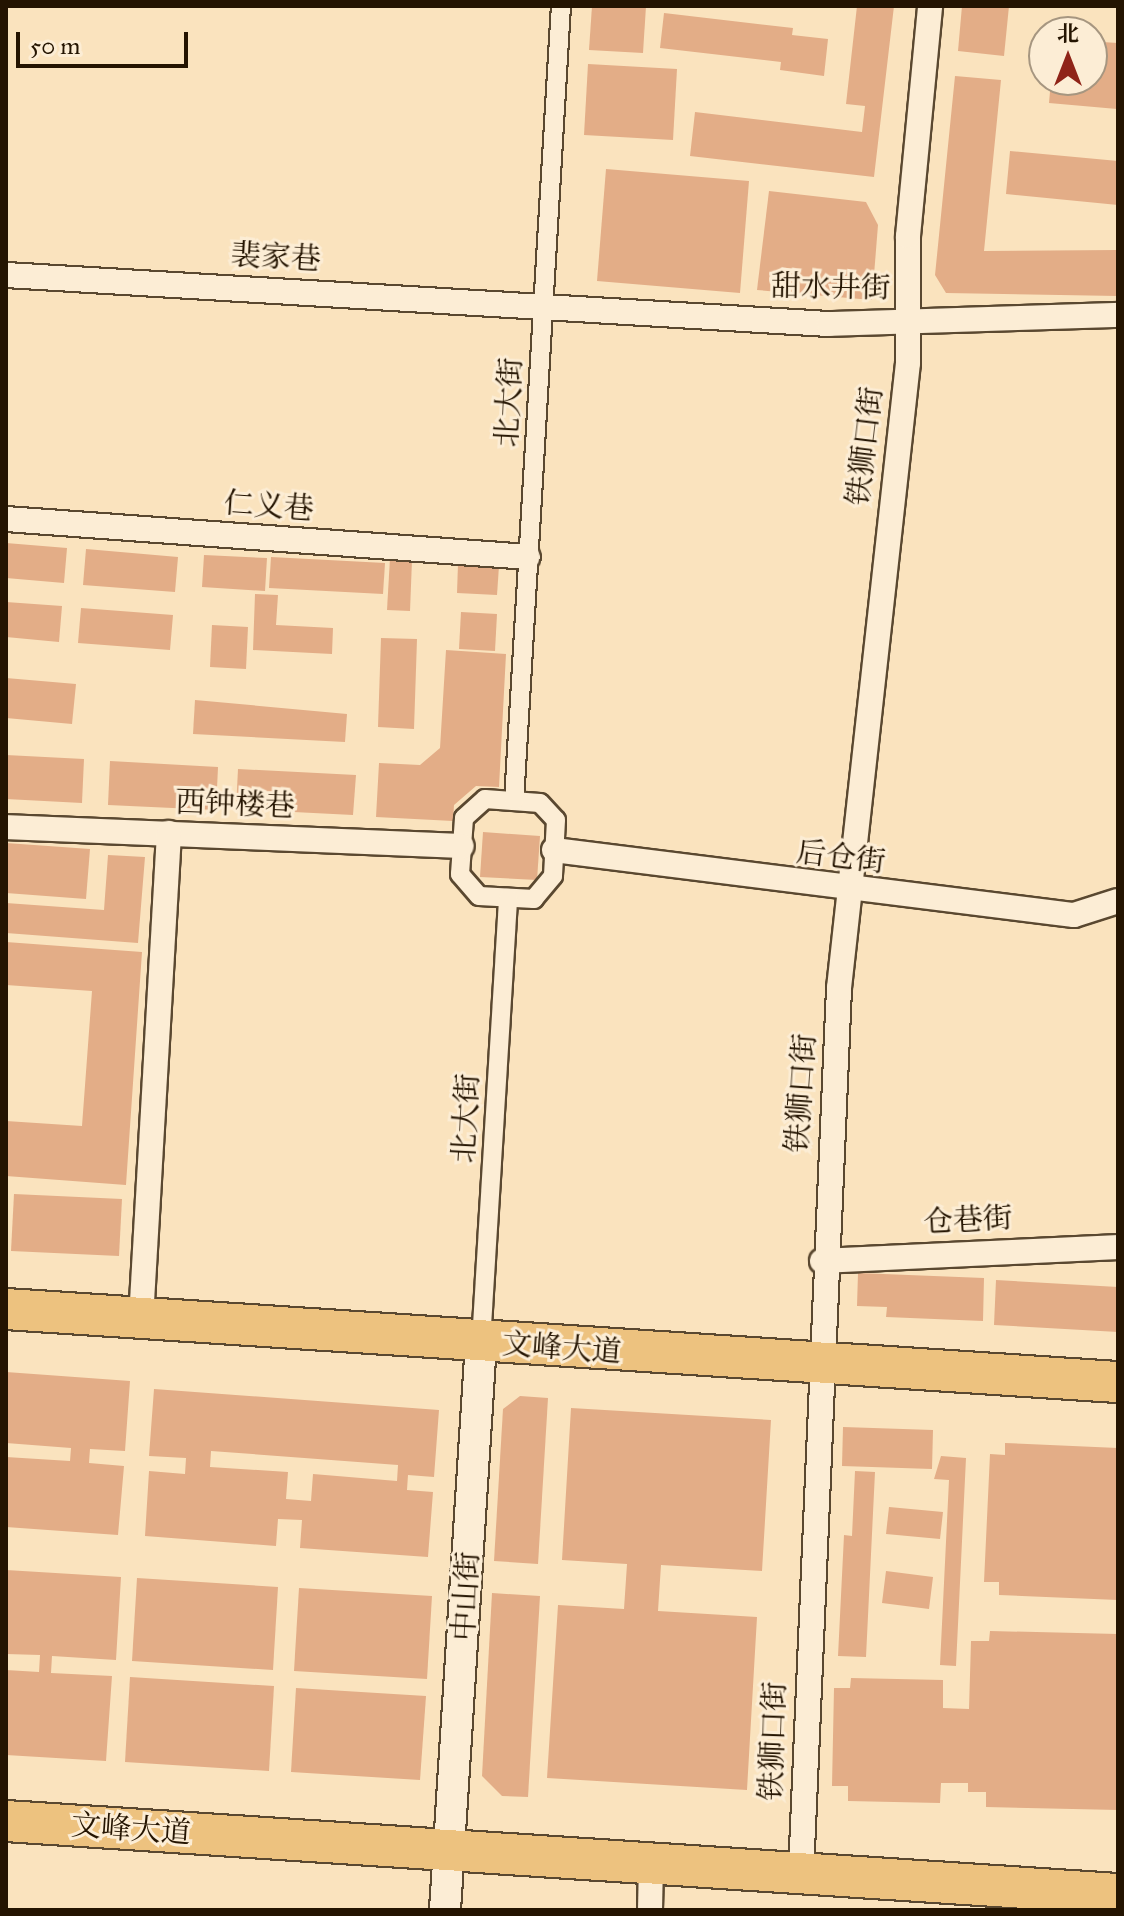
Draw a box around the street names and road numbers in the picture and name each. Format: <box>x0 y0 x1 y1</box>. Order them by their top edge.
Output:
street label: 裴家巷 <box>230 237 322 277</box>
street label: 甜水井街 <box>771 268 891 306</box>
street label: 北大街 <box>489 356 529 448</box>
street label: 铁狮口街 <box>840 384 890 508</box>
street label: 仁义巷 <box>223 485 315 527</box>
street label: 西钟楼巷 <box>174 784 296 824</box>
street label: 后仓街 <box>794 834 888 880</box>
street label: 铁狮口街 <box>779 1032 823 1154</box>
street label: 北大街 <box>446 1072 486 1164</box>
street label: 仓巷街 <box>922 1200 1014 1240</box>
street label: 文峰大道 <box>501 1326 623 1370</box>
street label: 中山街 <box>446 1550 486 1642</box>
street label: 铁狮口街 <box>753 1680 793 1802</box>
street label: 文峰大道 <box>70 1807 192 1851</box>

